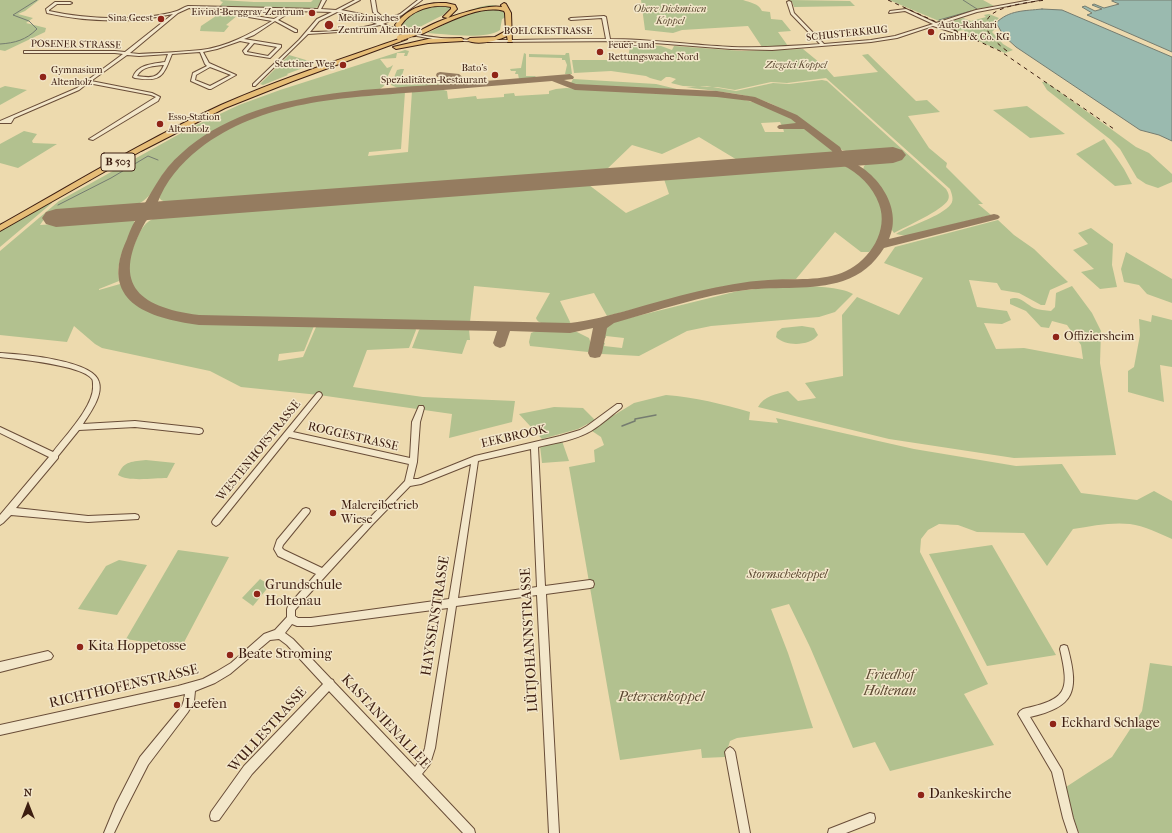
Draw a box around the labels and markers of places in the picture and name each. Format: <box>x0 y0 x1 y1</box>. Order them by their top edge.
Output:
place label: Eivind-Berggrav-Zentrum <box>191 7 304 19</box>
marker: Eivind-Berggrav-Zentrum <box>307 8 317 18</box>
place label: Sina Geest <box>108 13 153 25</box>
place label: Medizinisches Zentrum Altenholz <box>338 13 421 36</box>
marker: Sina Geest <box>156 14 166 24</box>
marker: Medizinisches Zentrum Altenholz <box>323 19 335 31</box>
place label: Auto-Rahbari GmbH & Co. KG <box>939 20 1010 44</box>
marker: Auto-Rahbari GmbH & Co. KG <box>926 27 936 37</box>
place label: Feuer- und Rettungswache Nord <box>608 40 699 64</box>
marker: Feuer- und Rettungswache Nord <box>595 47 605 57</box>
place label: Stettiner Weg <box>275 59 335 71</box>
marker: Stettiner Weg <box>338 60 348 70</box>
place label: Bato's Spezialitäten-Restaurant <box>381 63 487 86</box>
place label: Gymnasium Altenholz <box>51 65 103 88</box>
marker: Bato's Spezialitäten-Restaurant <box>490 70 500 80</box>
marker: Gymnasium Altenholz <box>38 72 48 82</box>
place label: Esso-Station Altenholz <box>168 112 220 136</box>
marker: Esso-Station Altenholz <box>155 119 165 129</box>
place label: Offiziersheim <box>1064 330 1134 344</box>
marker: Offiziersheim <box>1051 332 1061 342</box>
place label: Malereibetrieb Wiese <box>341 499 418 527</box>
marker: Malereibetrieb Wiese <box>328 508 338 518</box>
place label: Grundschule Holtenau <box>265 578 342 610</box>
marker: Grundschule Holtenau <box>252 589 262 599</box>
place label: Kita Hoppetosse <box>88 639 186 655</box>
marker: Kita Hoppetosse <box>75 642 85 652</box>
place label: Beate Stroming <box>238 647 332 663</box>
marker: Beate Stroming <box>225 650 235 660</box>
place label: Leefen <box>185 697 227 713</box>
marker: Leefen <box>172 700 182 710</box>
place label: Eckhard Schlage <box>1061 716 1160 732</box>
marker: Eckhard Schlage <box>1048 719 1058 729</box>
place label: Dankeskirche <box>929 787 1011 803</box>
marker: Dankeskirche <box>916 790 926 800</box>

